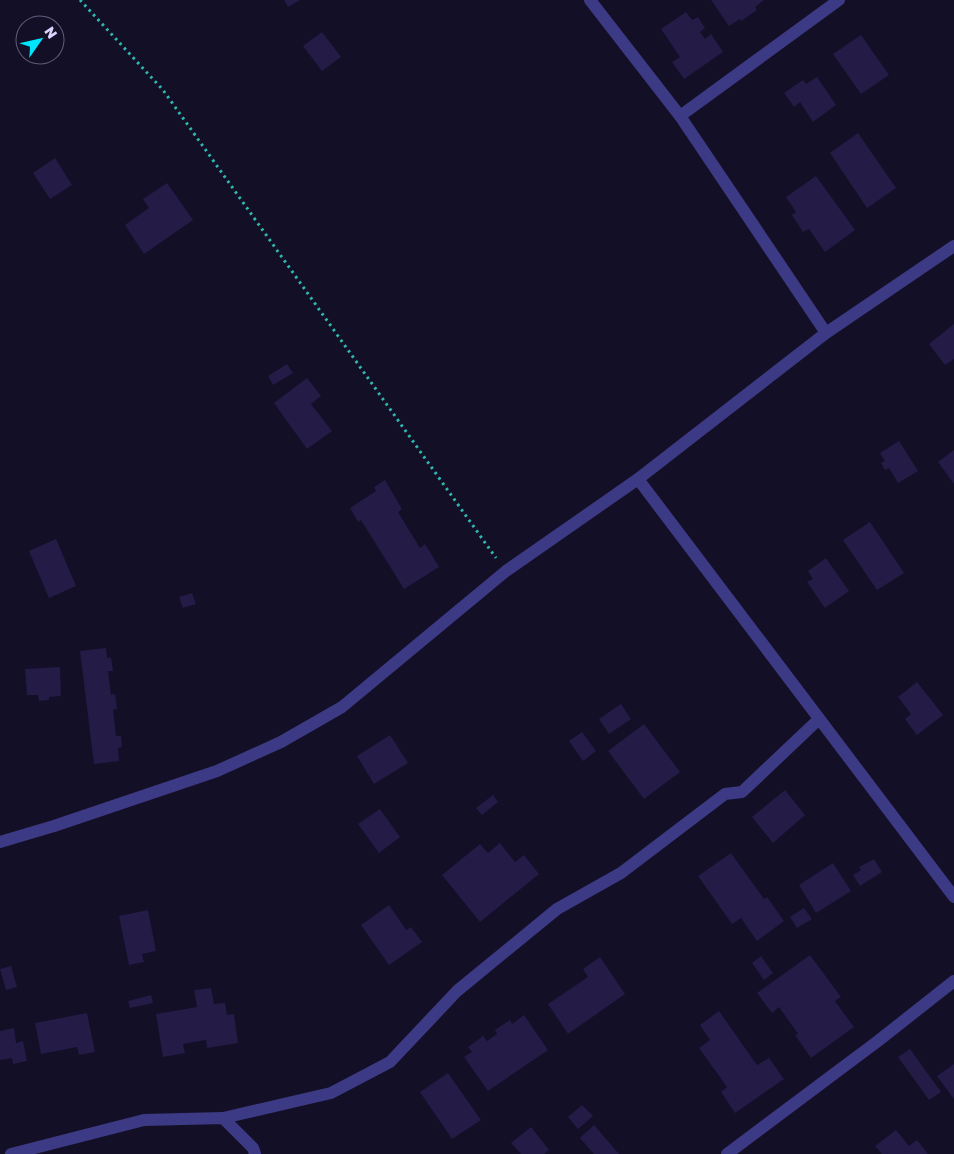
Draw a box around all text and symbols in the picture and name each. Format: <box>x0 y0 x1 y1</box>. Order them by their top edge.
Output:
north arrow <box>15 15 65 65</box>
text: N <box>41 23 61 42</box>

